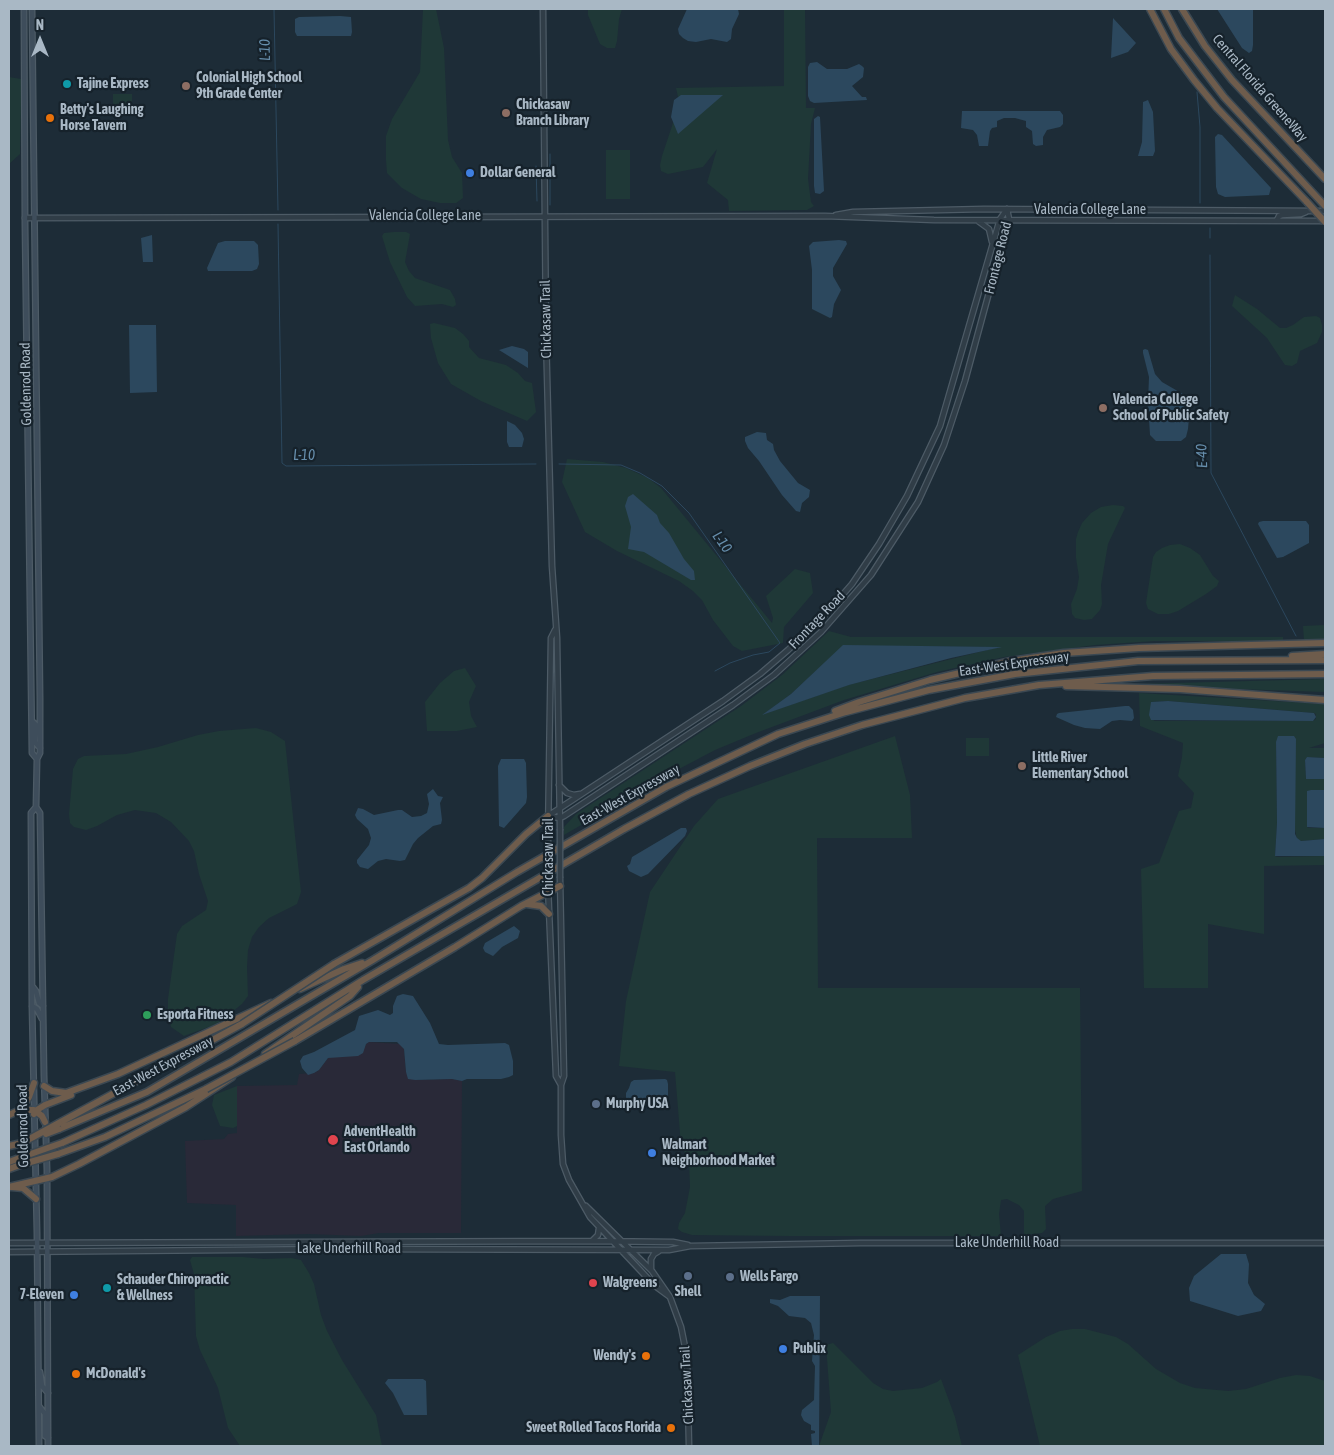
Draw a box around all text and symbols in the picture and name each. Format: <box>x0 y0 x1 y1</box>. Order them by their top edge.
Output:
north arrow <box>15 15 65 65</box>
text: N <box>36 17 44 33</box>
street label: Central Florida GreeneWay <box>1209 31 1311 145</box>
water label: L-10 <box>256 39 274 61</box>
place label: Colonial High School 9th Grade Center <box>196 70 302 102</box>
place label: Tajine Express <box>77 76 149 92</box>
marker: Tajine Express <box>61 78 73 90</box>
marker: Colonial High School 9th Grade Center <box>180 80 192 92</box>
place label: Chickasaw Branch Library <box>516 97 589 130</box>
place label: Betty's Laughing Horse Tavern <box>60 102 144 134</box>
marker: Chickasaw Branch Library <box>500 107 512 119</box>
marker: Betty's Laughing Horse Tavern <box>44 112 56 124</box>
place label: Dollar General <box>480 165 555 181</box>
marker: Dollar General <box>464 167 476 179</box>
street label: Valencia College Lane <box>1034 202 1146 218</box>
street label: Valencia College Lane <box>369 208 481 224</box>
street label: Frontage Road <box>981 220 1015 296</box>
street label: Chickasaw Trail <box>537 280 555 358</box>
street label: Goldenrod Road <box>17 342 35 426</box>
place label: Valencia College School of Public Safety <box>1113 392 1229 424</box>
marker: Valencia College School of Public Safety <box>1097 402 1109 414</box>
water label: E-40 <box>1193 444 1211 468</box>
water label: L-10 <box>293 446 315 464</box>
water label: L-10 <box>708 528 736 556</box>
street label: Frontage Road <box>785 587 849 653</box>
street label: East-West Expressway <box>958 648 1070 680</box>
place label: Little River Elementary School <box>1032 750 1128 782</box>
marker: Little River Elementary School <box>1016 760 1028 772</box>
street label: East-West Expressway <box>577 761 683 829</box>
street label: Chickasaw Trail <box>541 818 557 896</box>
place label: Esporta Fitness <box>157 1007 233 1023</box>
marker: Esporta Fitness <box>141 1009 153 1021</box>
street label: East-West Expressway <box>110 1033 216 1099</box>
street label: Goldenrod Road <box>14 1084 32 1168</box>
place label: Murphy USA <box>606 1096 668 1112</box>
marker: Murphy USA <box>590 1098 602 1110</box>
place label: AdventHealth East Orlando <box>344 1124 416 1156</box>
marker: AdventHealth East Orlando <box>326 1133 340 1147</box>
place label: Walmart Neighborhood Market <box>662 1137 775 1170</box>
marker: Walmart Neighborhood Market <box>646 1147 658 1159</box>
street label: Lake Underhill Road <box>955 1235 1059 1251</box>
street label: Lake Underhill Road <box>297 1241 401 1257</box>
place label: Wells Fargo <box>740 1269 798 1285</box>
marker: Shell <box>682 1270 694 1282</box>
marker: Wells Fargo <box>724 1271 736 1283</box>
place label: Schauder Chiropractic & Wellness <box>117 1272 229 1304</box>
place label: Walgreens <box>603 1275 657 1291</box>
marker: Walgreens <box>587 1277 599 1289</box>
marker: Schauder Chiropractic & Wellness <box>101 1282 113 1294</box>
place label: Shell <box>675 1284 701 1300</box>
place label: 7-Eleven <box>19 1287 64 1303</box>
marker: 7-Eleven <box>68 1289 80 1301</box>
place label: Publix <box>793 1341 826 1357</box>
marker: Publix <box>777 1343 789 1355</box>
street label: Chickasaw Trail <box>677 1345 697 1425</box>
place label: Wendy's <box>593 1348 636 1364</box>
marker: Wendy's <box>640 1350 652 1362</box>
place label: McDonald's <box>86 1366 146 1382</box>
marker: McDonald's <box>70 1368 82 1380</box>
place label: Sweet Rolled Tacos Florida <box>526 1420 661 1436</box>
marker: Sweet Rolled Tacos Florida <box>665 1422 677 1434</box>

